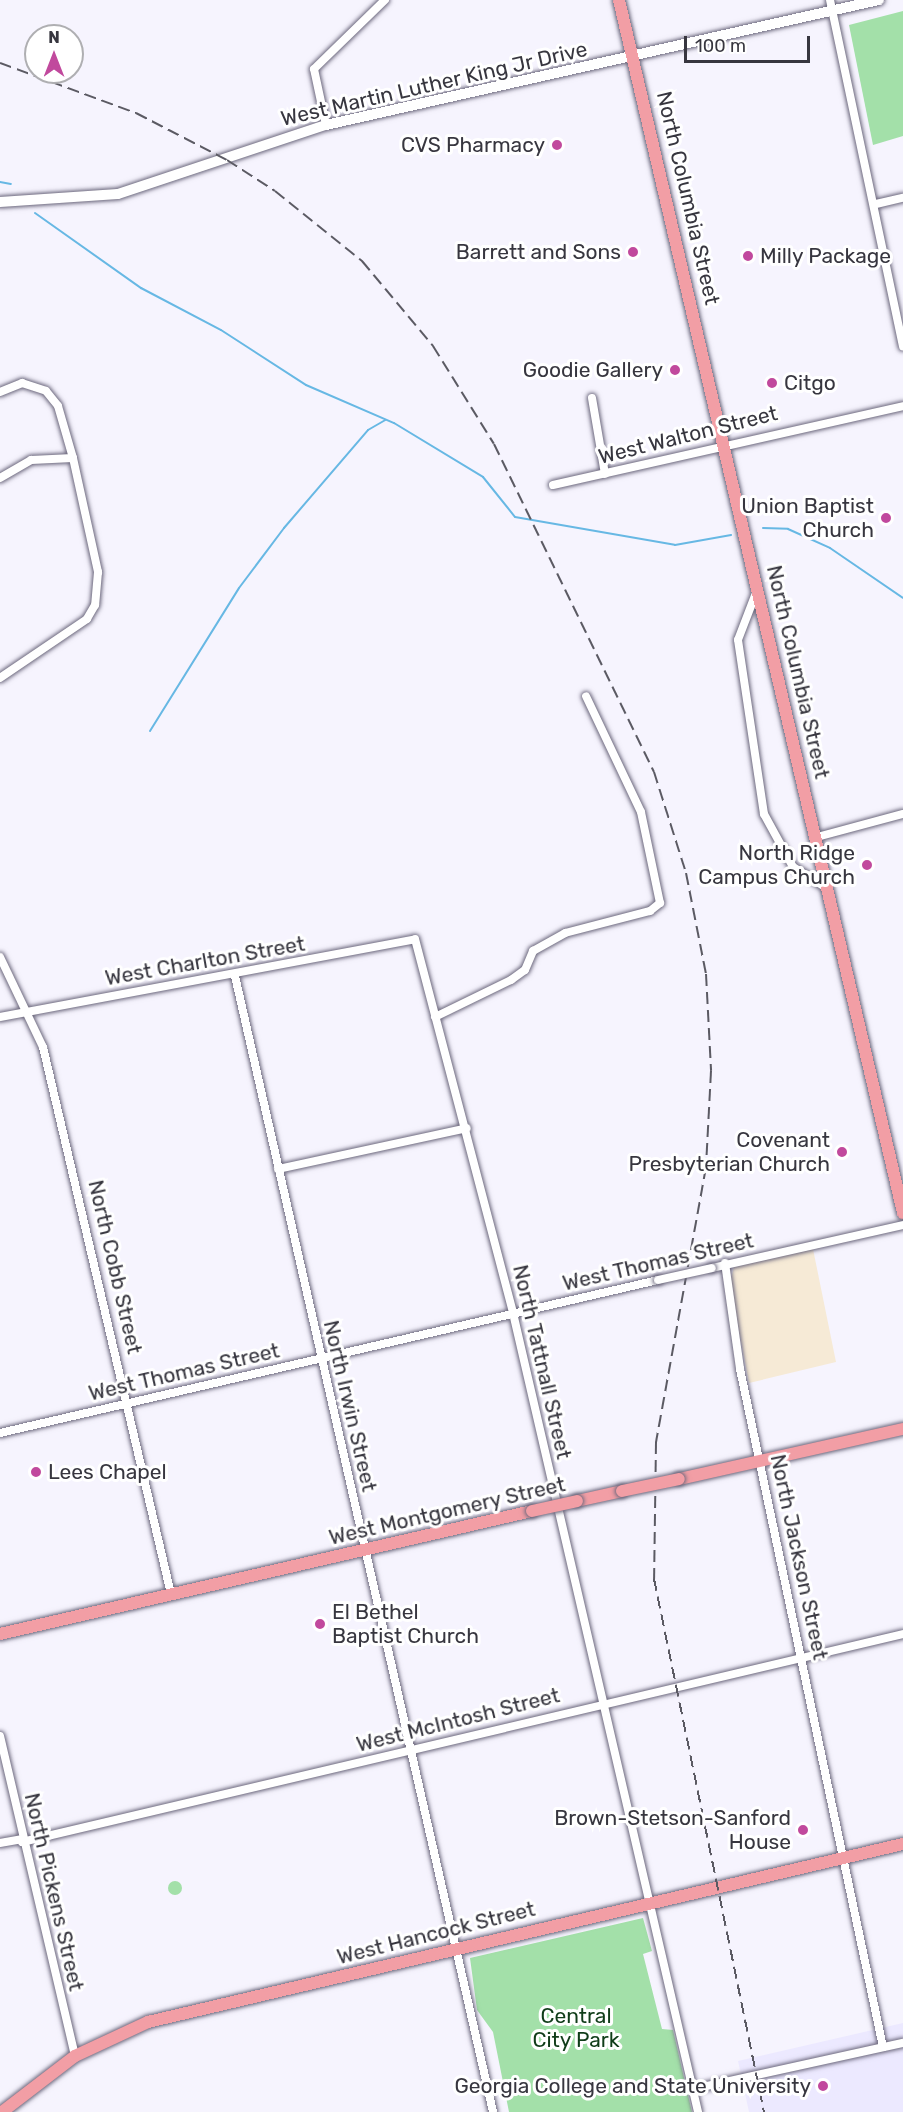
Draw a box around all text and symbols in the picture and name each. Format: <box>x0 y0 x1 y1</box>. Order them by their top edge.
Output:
north arrow <box>24 24 84 84</box>
scale bar <box>687 24 813 62</box>
text: N <box>48 28 60 47</box>
text: 100 m <box>695 35 746 57</box>
street label: West Martin Luther King Jr Drive <box>278 36 590 132</box>
street label: North Columbia Street <box>651 89 725 307</box>
place label: CVS Pharmacy <box>401 132 545 158</box>
marker: CVS Pharmacy <box>550 138 564 152</box>
place label: Barrett and Sons <box>456 239 621 265</box>
place label: Milly Package <box>760 243 892 269</box>
marker: Barrett and Sons <box>626 245 640 259</box>
marker: Milly Package <box>741 249 755 263</box>
place label: Goodie Gallery <box>523 357 663 383</box>
marker: Goodie Gallery <box>668 363 682 377</box>
place label: Citgo <box>784 370 836 396</box>
marker: Citgo <box>765 376 779 390</box>
street label: West Walton Street <box>596 401 780 469</box>
place label: Union Baptist Church <box>741 493 874 543</box>
marker: Union Baptist Church <box>879 511 893 525</box>
street label: North Columbia Street <box>761 563 835 781</box>
place label: North Ridge Campus Church <box>698 840 855 890</box>
marker: North Ridge Campus Church <box>860 858 874 872</box>
street label: West Charlton Street <box>103 931 307 991</box>
place label: Covenant Presbyterian Church <box>629 1127 830 1177</box>
marker: Covenant Presbyterian Church <box>835 1145 849 1159</box>
street label: North Cobb Street <box>83 1178 147 1356</box>
street label: West Thomas Street <box>560 1228 756 1296</box>
street label: North Tattnall Street <box>507 1262 577 1462</box>
street label: North Irwin Street <box>318 1318 382 1494</box>
street label: West Thomas Street <box>86 1338 282 1406</box>
street label: North Jackson Street <box>765 1452 833 1662</box>
place label: Lees Chapel <box>48 1459 167 1485</box>
marker: Lees Chapel <box>29 1465 43 1479</box>
street label: West Montgomery Street <box>326 1471 568 1551</box>
place label: El Bethel Baptist Church <box>332 1599 479 1649</box>
marker: El Bethel Baptist Church <box>313 1617 327 1631</box>
street label: West McIntosh Street <box>354 1683 562 1757</box>
street label: North Pickens Street <box>19 1791 89 1993</box>
place label: Brown-Stetson-Sanford House <box>554 1805 791 1855</box>
marker: Brown-Stetson-Sanford House <box>796 1823 810 1837</box>
street label: West Hancock Street <box>334 1896 538 1970</box>
park label: Central City Park <box>532 2003 620 2053</box>
place label: Georgia College and State University <box>454 2073 811 2099</box>
marker: Georgia College and State University <box>816 2079 830 2093</box>

